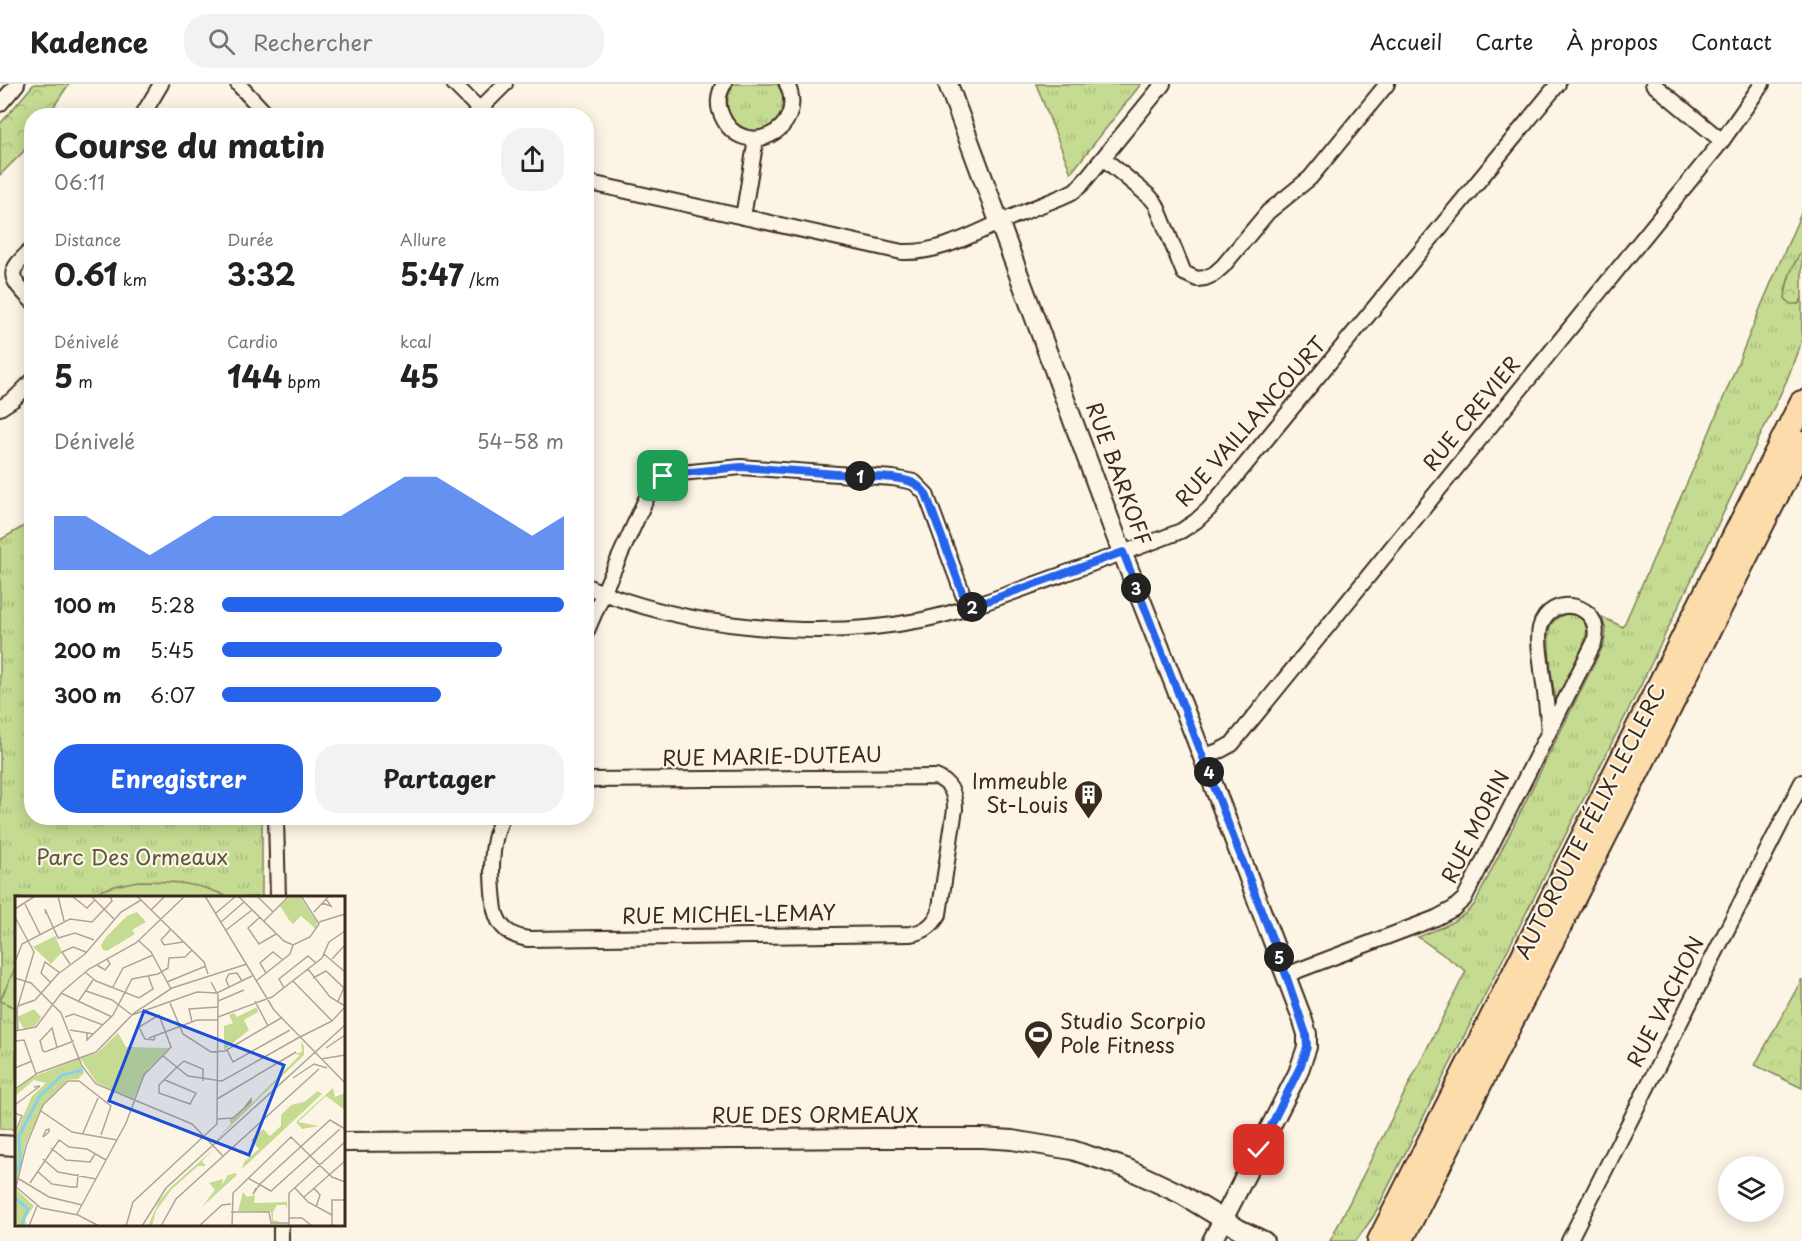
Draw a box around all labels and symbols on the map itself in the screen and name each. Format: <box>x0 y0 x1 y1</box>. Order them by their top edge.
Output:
street label: RUE VAILLANCOURT <box>1166 328 1333 513</box>
street label: RUE CREVIER <box>1414 348 1527 477</box>
street label: RUE BARKOFF <box>1079 397 1161 549</box>
pin <box>637 450 688 501</box>
pin: 1 <box>845 461 875 491</box>
pin: 3 <box>1121 573 1151 603</box>
pin: 2 <box>957 592 987 622</box>
street label: AUTOROUTE FÉLIX-LECLERC <box>1506 678 1673 964</box>
street label: RUE MARIE-DUTEAU <box>662 737 882 773</box>
pin: 4 <box>1194 757 1224 787</box>
place label: Immeuble St-Louis <box>972 764 1068 820</box>
street label: RUE MORIN <box>1432 764 1516 888</box>
building icon: Immeuble St-Louis <box>1073 778 1105 820</box>
park label: Parc Des Ormeaux <box>36 840 228 872</box>
street label: RUE MICHEL-LEMAY <box>622 895 837 931</box>
inset map <box>15 896 345 1226</box>
street label: RUE VACHON <box>1617 930 1711 1072</box>
pin: 5 <box>1264 942 1294 972</box>
place label: Studio Scorpio Pole Fitness <box>1060 1004 1206 1060</box>
sports icon: Studio Scorpio Pole Fitness <box>1023 1018 1055 1060</box>
street label: RUE DES ORMEAUX <box>711 1098 919 1130</box>
pin <box>1233 1124 1284 1175</box>

